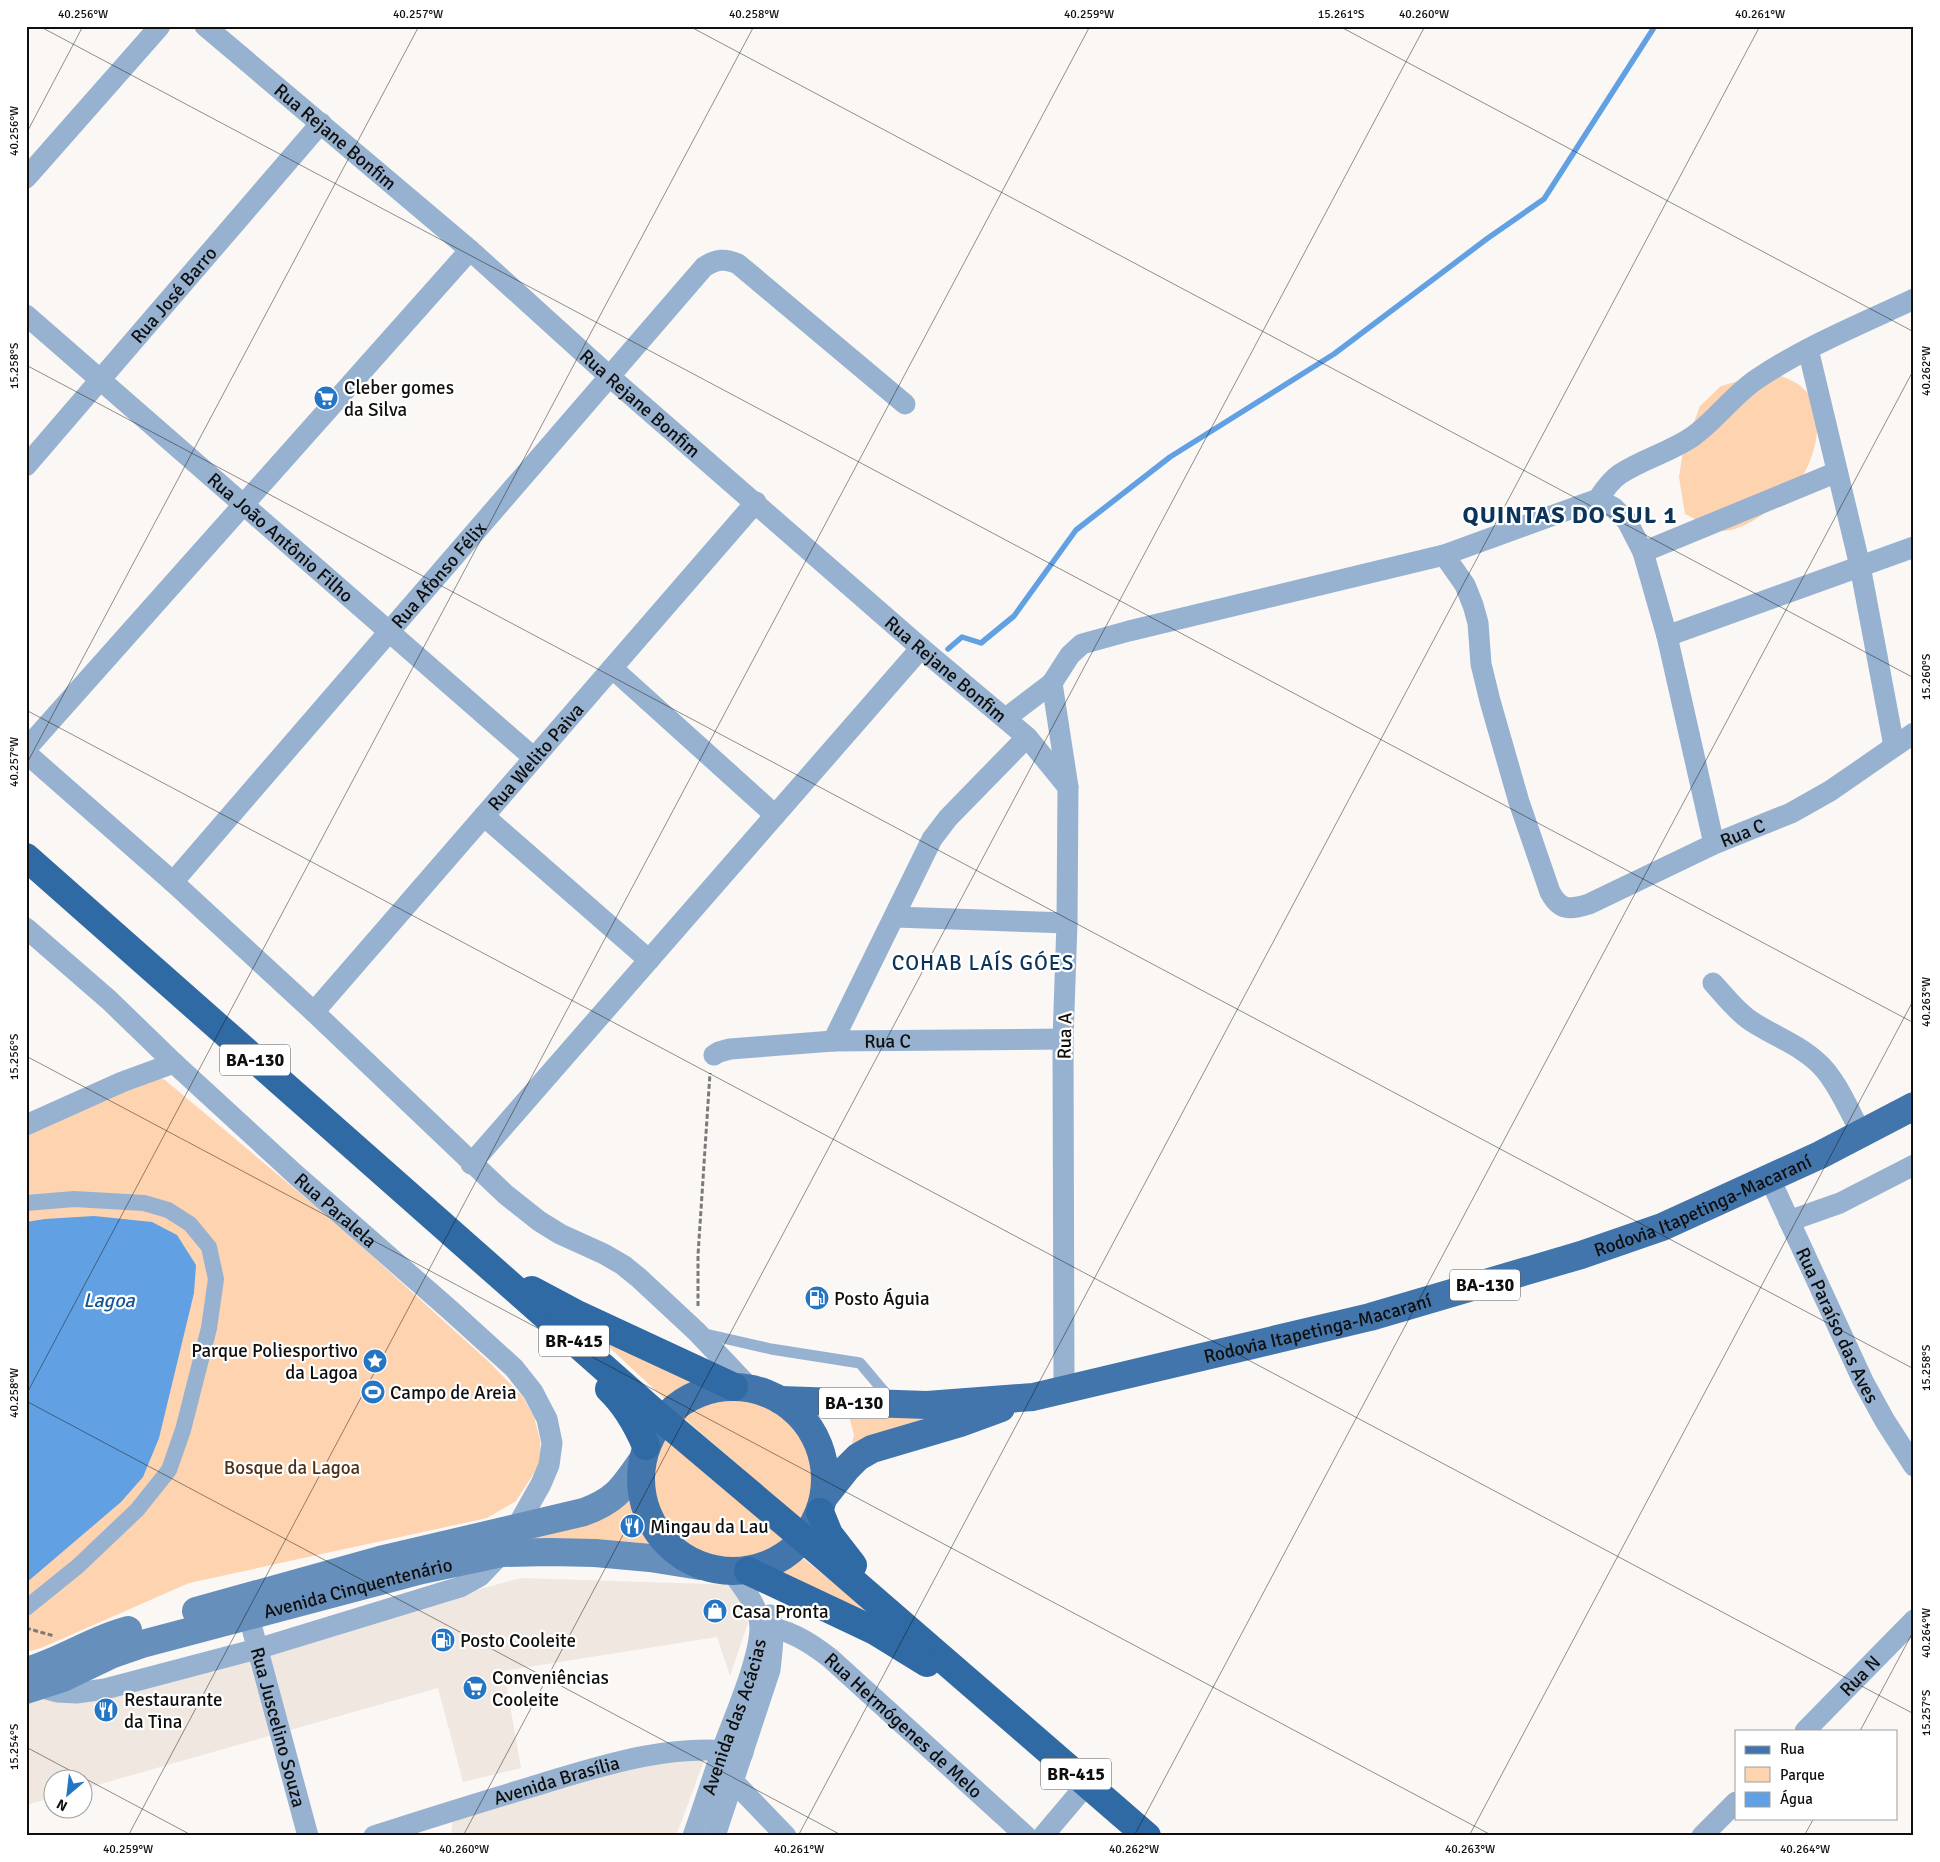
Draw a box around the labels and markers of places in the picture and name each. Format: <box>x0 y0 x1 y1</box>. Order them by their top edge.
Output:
place label: Cleber gomes da Silva <box>344 376 454 422</box>
supermarket icon: Cleber gomes da Silva <box>313 385 339 411</box>
fuel station icon: Posto Águia <box>804 1285 830 1311</box>
place label: Posto Águia <box>834 1287 930 1311</box>
place label: Parque Poliesportivo da Lagoa <box>191 1339 358 1385</box>
place icon: Parque Poliesportivo da Lagoa <box>362 1348 388 1374</box>
sports icon: Campo de Areia <box>360 1379 386 1405</box>
place label: Campo de Areia <box>390 1381 517 1405</box>
restaurant icon: Mingau da Lau <box>619 1513 645 1539</box>
place label: Mingau da Lau <box>650 1515 769 1539</box>
shop icon: Casa Pronta <box>702 1598 728 1624</box>
place label: Casa Pronta <box>732 1600 829 1624</box>
fuel station icon: Posto Cooleite <box>430 1627 456 1653</box>
place label: Posto Cooleite <box>460 1629 576 1653</box>
place label: Conveniências Cooleite <box>492 1666 609 1712</box>
supermarket icon: Conveniências Cooleite <box>462 1675 488 1701</box>
place label: Restaurante da Tina <box>124 1688 223 1734</box>
restaurant icon: Restaurante da Tina <box>93 1697 119 1723</box>

